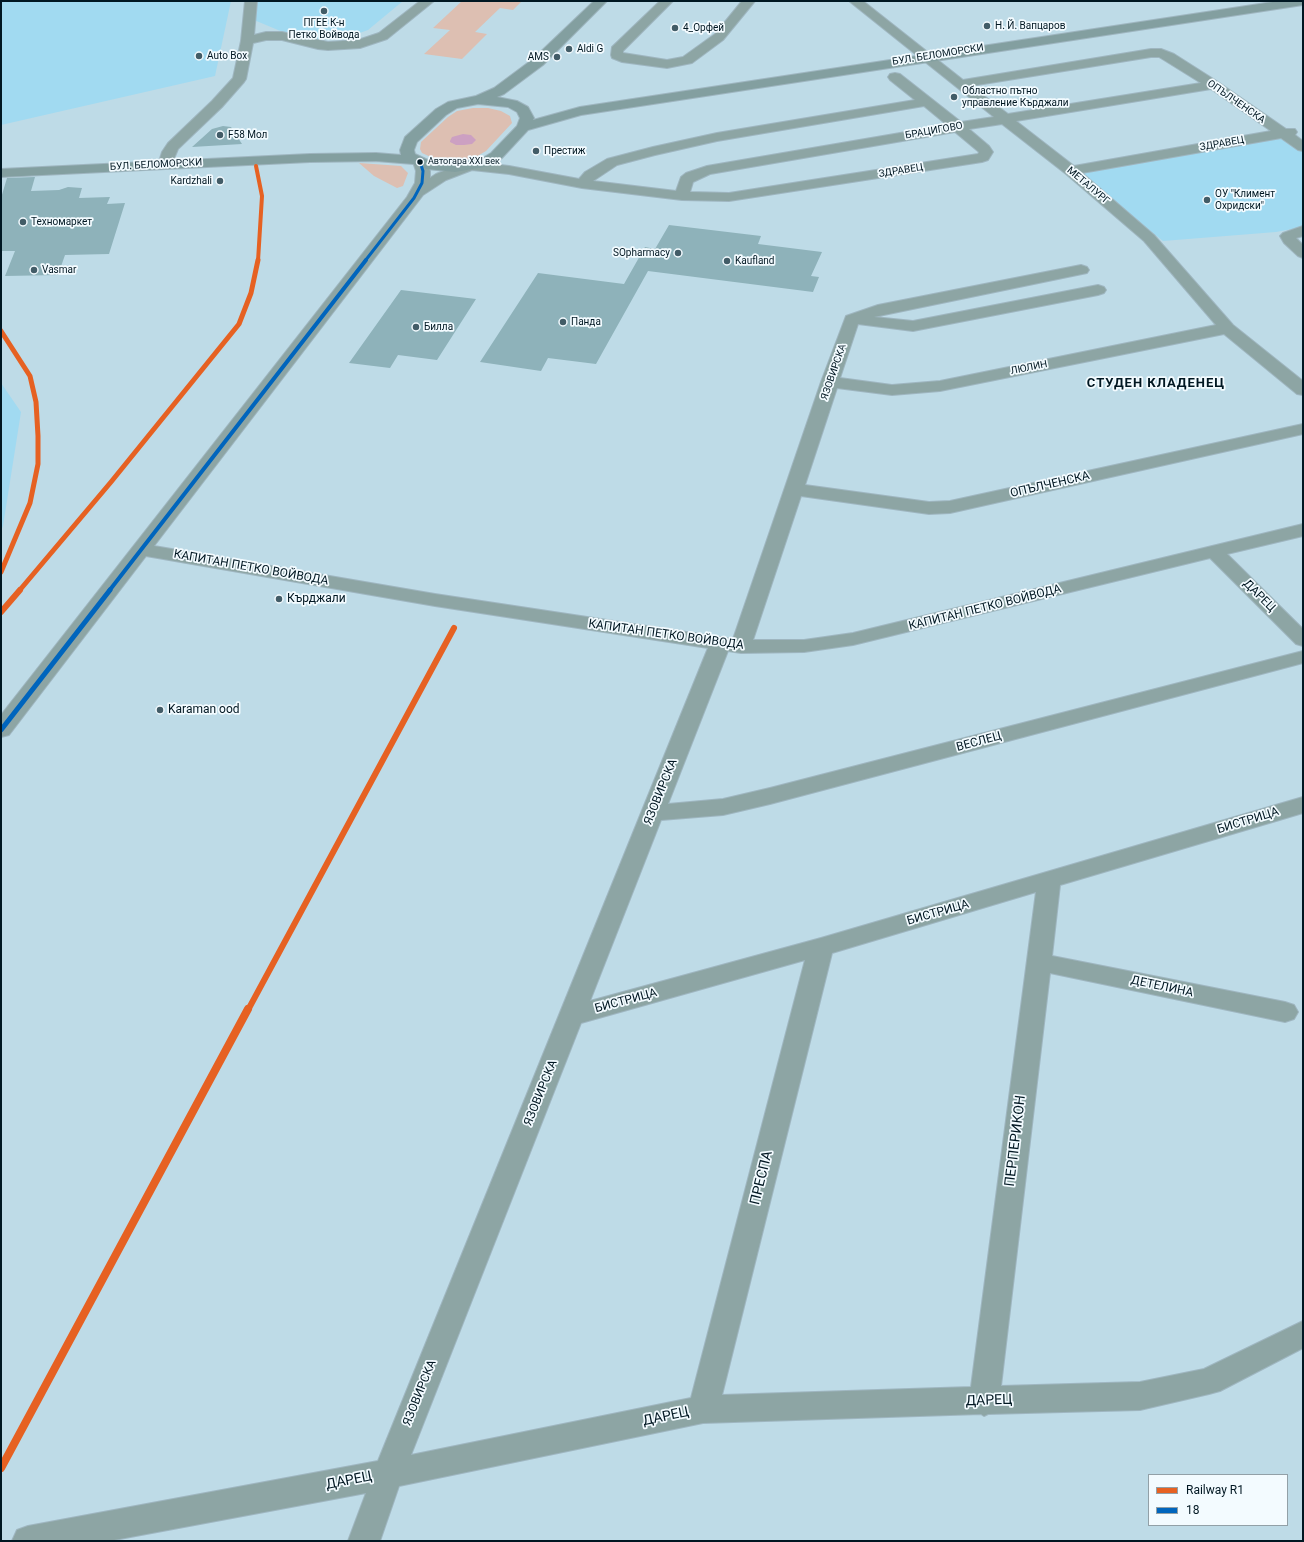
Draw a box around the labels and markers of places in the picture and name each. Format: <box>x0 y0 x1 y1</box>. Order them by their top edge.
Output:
marker: ПГЕЕ К-н Петко Войвода <box>319 6 329 16</box>
place label: ПГЕЕ К-н Петко Войвода <box>289 17 359 40</box>
place label: Н. Й. Вапцаров <box>995 20 1065 32</box>
marker: Н. Й. Вапцаров <box>982 21 992 31</box>
place label: 4_Орфей <box>683 22 724 34</box>
marker: 4_Орфей <box>670 23 680 33</box>
place label: Aldi G <box>577 43 603 55</box>
marker: Aldi G <box>564 44 574 54</box>
place label: Auto Box <box>207 50 247 62</box>
marker: Auto Box <box>194 51 204 61</box>
place label: AMS <box>528 51 549 63</box>
marker: AMS <box>552 52 562 62</box>
place label: Областно пътно управление Кърджали <box>962 85 1069 108</box>
marker: Областно пътно управление Кърджали <box>949 92 959 102</box>
place label: F58 Mол <box>228 129 267 141</box>
marker: F58 Mол <box>215 130 225 140</box>
place label: Престиж <box>544 145 586 157</box>
marker: Престиж <box>531 146 541 156</box>
marker: Автогара XXI век <box>415 157 425 167</box>
place label: Автогара XXI век <box>428 157 500 167</box>
place label: Kardzhali <box>171 175 212 187</box>
marker: Kardzhali <box>215 176 225 186</box>
place label: ОУ "Климент Охридски" <box>1215 188 1275 212</box>
marker: ОУ "Климент Охридски" <box>1202 195 1212 205</box>
place label: Техномаркет <box>31 216 92 228</box>
marker: Техномаркет <box>18 217 28 227</box>
place label: SOpharmacy <box>613 247 670 259</box>
marker: SOpharmacy <box>673 248 683 258</box>
place label: Kaufland <box>735 255 775 267</box>
marker: Kaufland <box>722 256 732 266</box>
place label: Vasmar <box>42 264 76 276</box>
marker: Vasmar <box>29 265 39 275</box>
place label: Панда <box>571 316 601 328</box>
marker: Панда <box>558 317 568 327</box>
place label: Билла <box>424 321 453 333</box>
marker: Билла <box>411 322 421 332</box>
place label: Кърджали <box>287 592 346 606</box>
marker: Кърджали <box>274 594 284 604</box>
place label: Karaman ood <box>168 703 240 717</box>
marker: Karaman ood <box>155 705 165 715</box>

